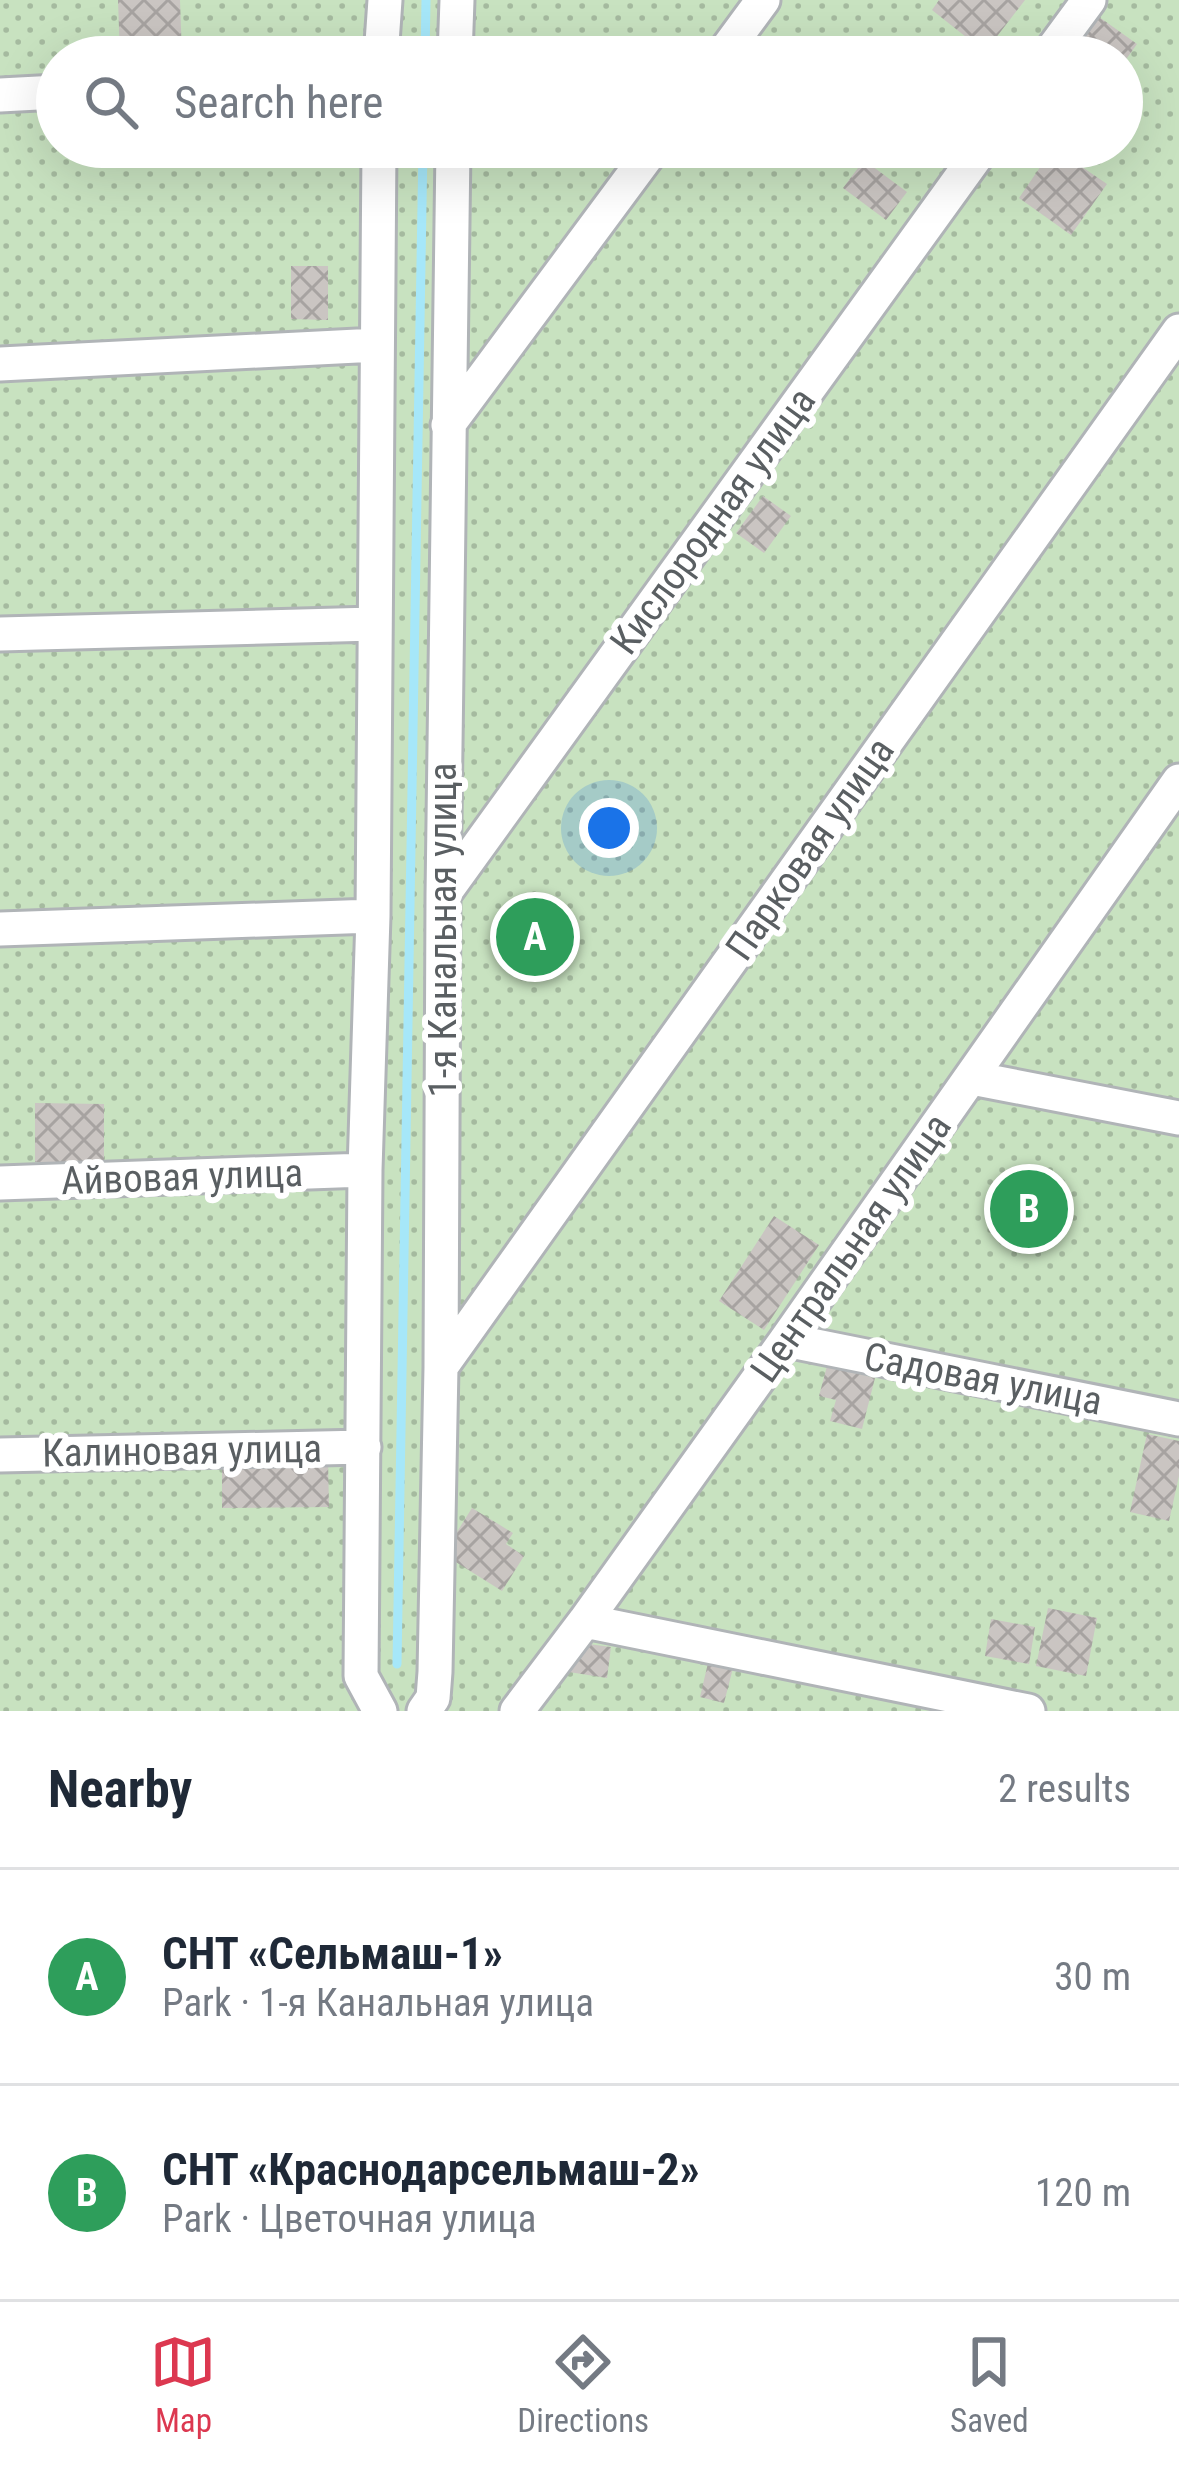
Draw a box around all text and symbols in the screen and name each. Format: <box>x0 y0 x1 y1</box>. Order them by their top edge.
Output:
search box <box>36 36 1143 168</box>
icon: search <box>78 69 144 135</box>
text: Search here <box>174 76 383 129</box>
street label: Кислородная улица <box>601 379 825 663</box>
street label: Парковая улица <box>716 729 904 969</box>
street label: 1-я Канальная улица <box>420 763 466 1097</box>
your location <box>579 798 639 858</box>
pin: A <box>496 892 574 982</box>
street label: Центральная улица <box>741 1105 961 1391</box>
street label: Айвовая улица <box>60 1150 304 1204</box>
pin: B <box>990 1164 1068 1254</box>
street label: Садовая улица <box>860 1333 1106 1425</box>
street label: Калиновая улица <box>42 1426 322 1476</box>
text: Nearby <box>48 1760 192 1819</box>
text: 2 results <box>998 1766 1131 1812</box>
text: СНТ «Сельмаш-1» <box>162 1927 503 1980</box>
text: A <box>75 1954 99 2000</box>
text: 30 m <box>1054 1954 1131 2000</box>
text: Park · 1-я Канальная улица <box>162 1980 594 2026</box>
text: СНТ «Краснодарсельмаш-2» <box>162 2143 700 2196</box>
text: B <box>76 2170 98 2216</box>
text: 120 m <box>1035 2170 1131 2216</box>
text: Park · Цветочная улица <box>162 2196 536 2242</box>
tab: Map <box>150 2329 216 2440</box>
tab: Directions <box>517 2329 649 2440</box>
tab: Saved <box>950 2329 1029 2440</box>

